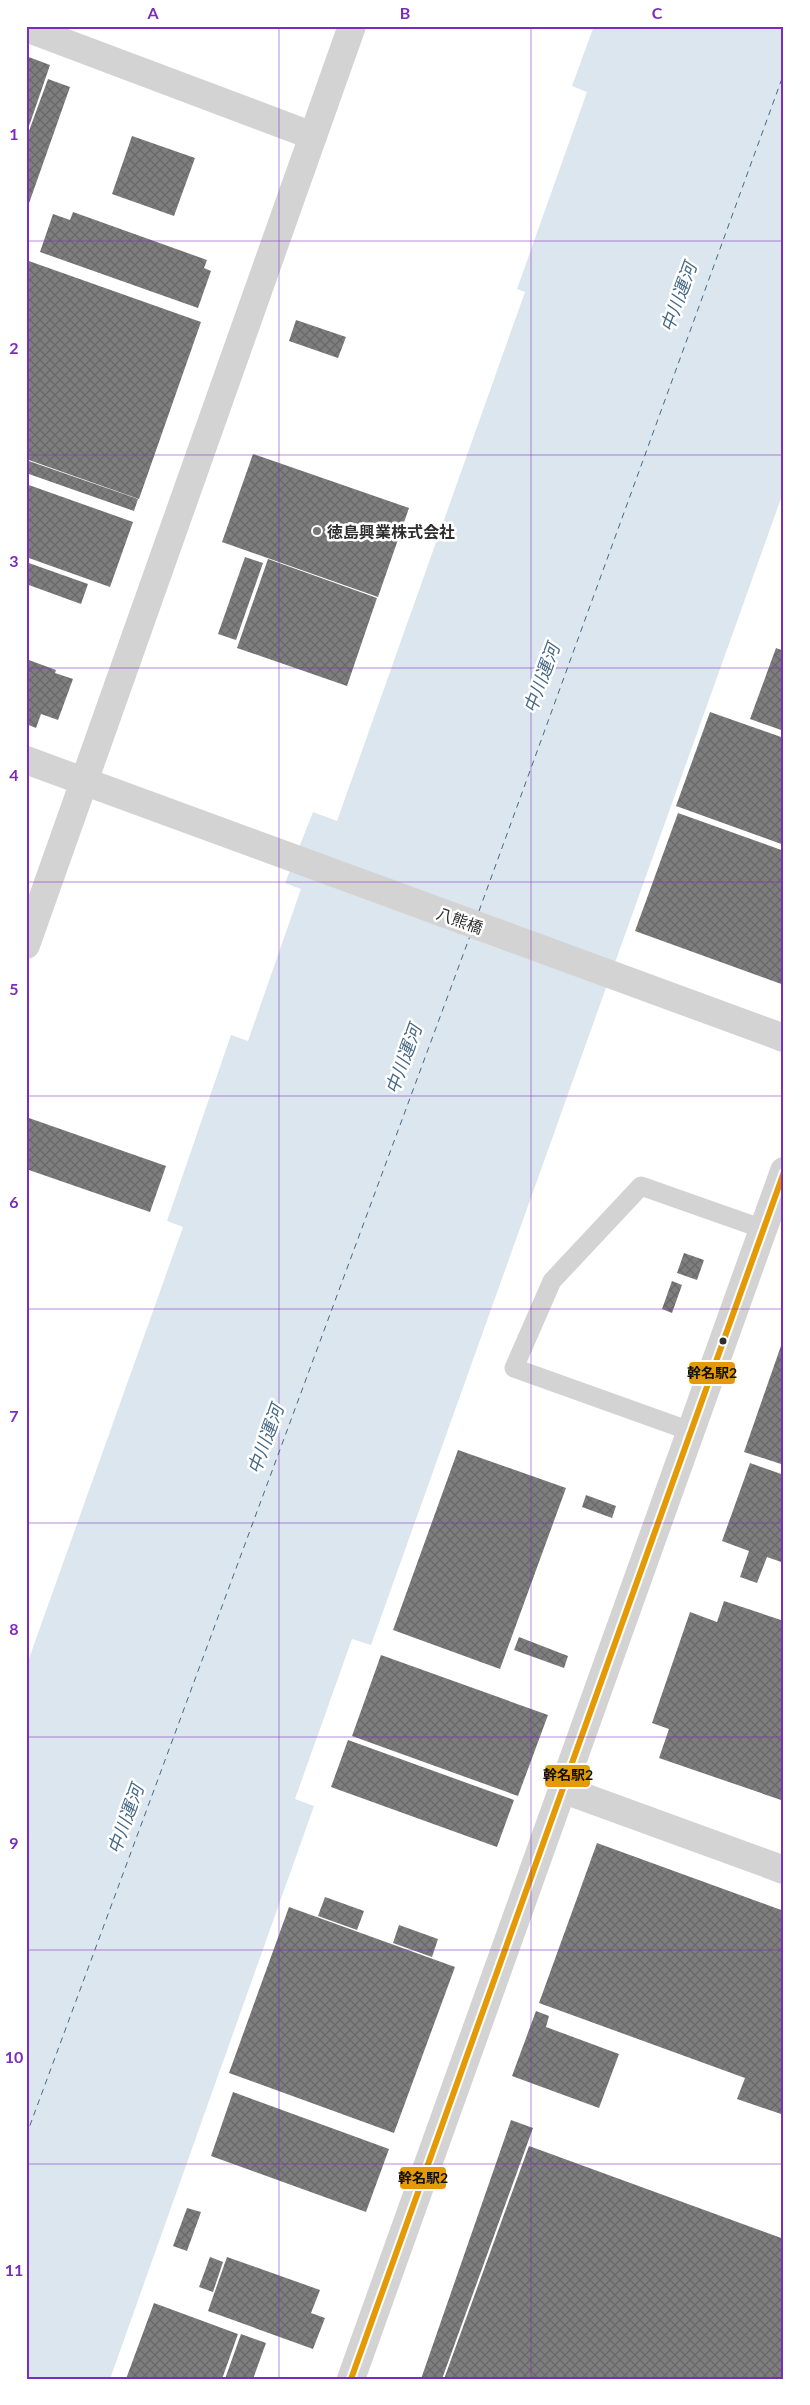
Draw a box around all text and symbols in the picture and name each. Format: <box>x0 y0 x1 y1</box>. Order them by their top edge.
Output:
text: A <box>146 3 159 22</box>
text: B <box>400 3 410 22</box>
text: C <box>652 3 663 22</box>
text: 1 <box>9 124 19 143</box>
water label: 中川運河 <box>655 257 702 335</box>
text: 2 <box>9 338 19 357</box>
place label: 徳島興業株式会社 <box>327 522 455 541</box>
marker: 徳島興業株式会社 <box>311 525 323 537</box>
text: 3 <box>9 551 19 570</box>
water label: 中川運河 <box>518 638 565 716</box>
text: 4 <box>9 765 19 784</box>
street label: 八熊橋 <box>434 903 486 937</box>
text: 5 <box>9 979 19 998</box>
water label: 中川運河 <box>380 1019 427 1097</box>
text: 6 <box>9 1192 19 1211</box>
unlabelled marker <box>718 1336 728 1346</box>
line badge: 幹名駅2 <box>688 1361 736 1385</box>
text: 幹名駅2 <box>687 1364 737 1381</box>
water label: 中川運河 <box>242 1399 289 1477</box>
text: 7 <box>9 1406 19 1425</box>
text: 8 <box>9 1619 19 1638</box>
line badge: 幹名駅2 <box>544 1764 591 1788</box>
text: 幹名駅2 <box>543 1766 593 1783</box>
water label: 中川運河 <box>102 1779 149 1857</box>
text: 9 <box>9 1833 19 1852</box>
text: 10 <box>5 2047 23 2066</box>
line badge: 幹名駅2 <box>399 2166 447 2190</box>
text: 幹名駅2 <box>398 2169 448 2186</box>
text: 11 <box>5 2260 23 2279</box>

